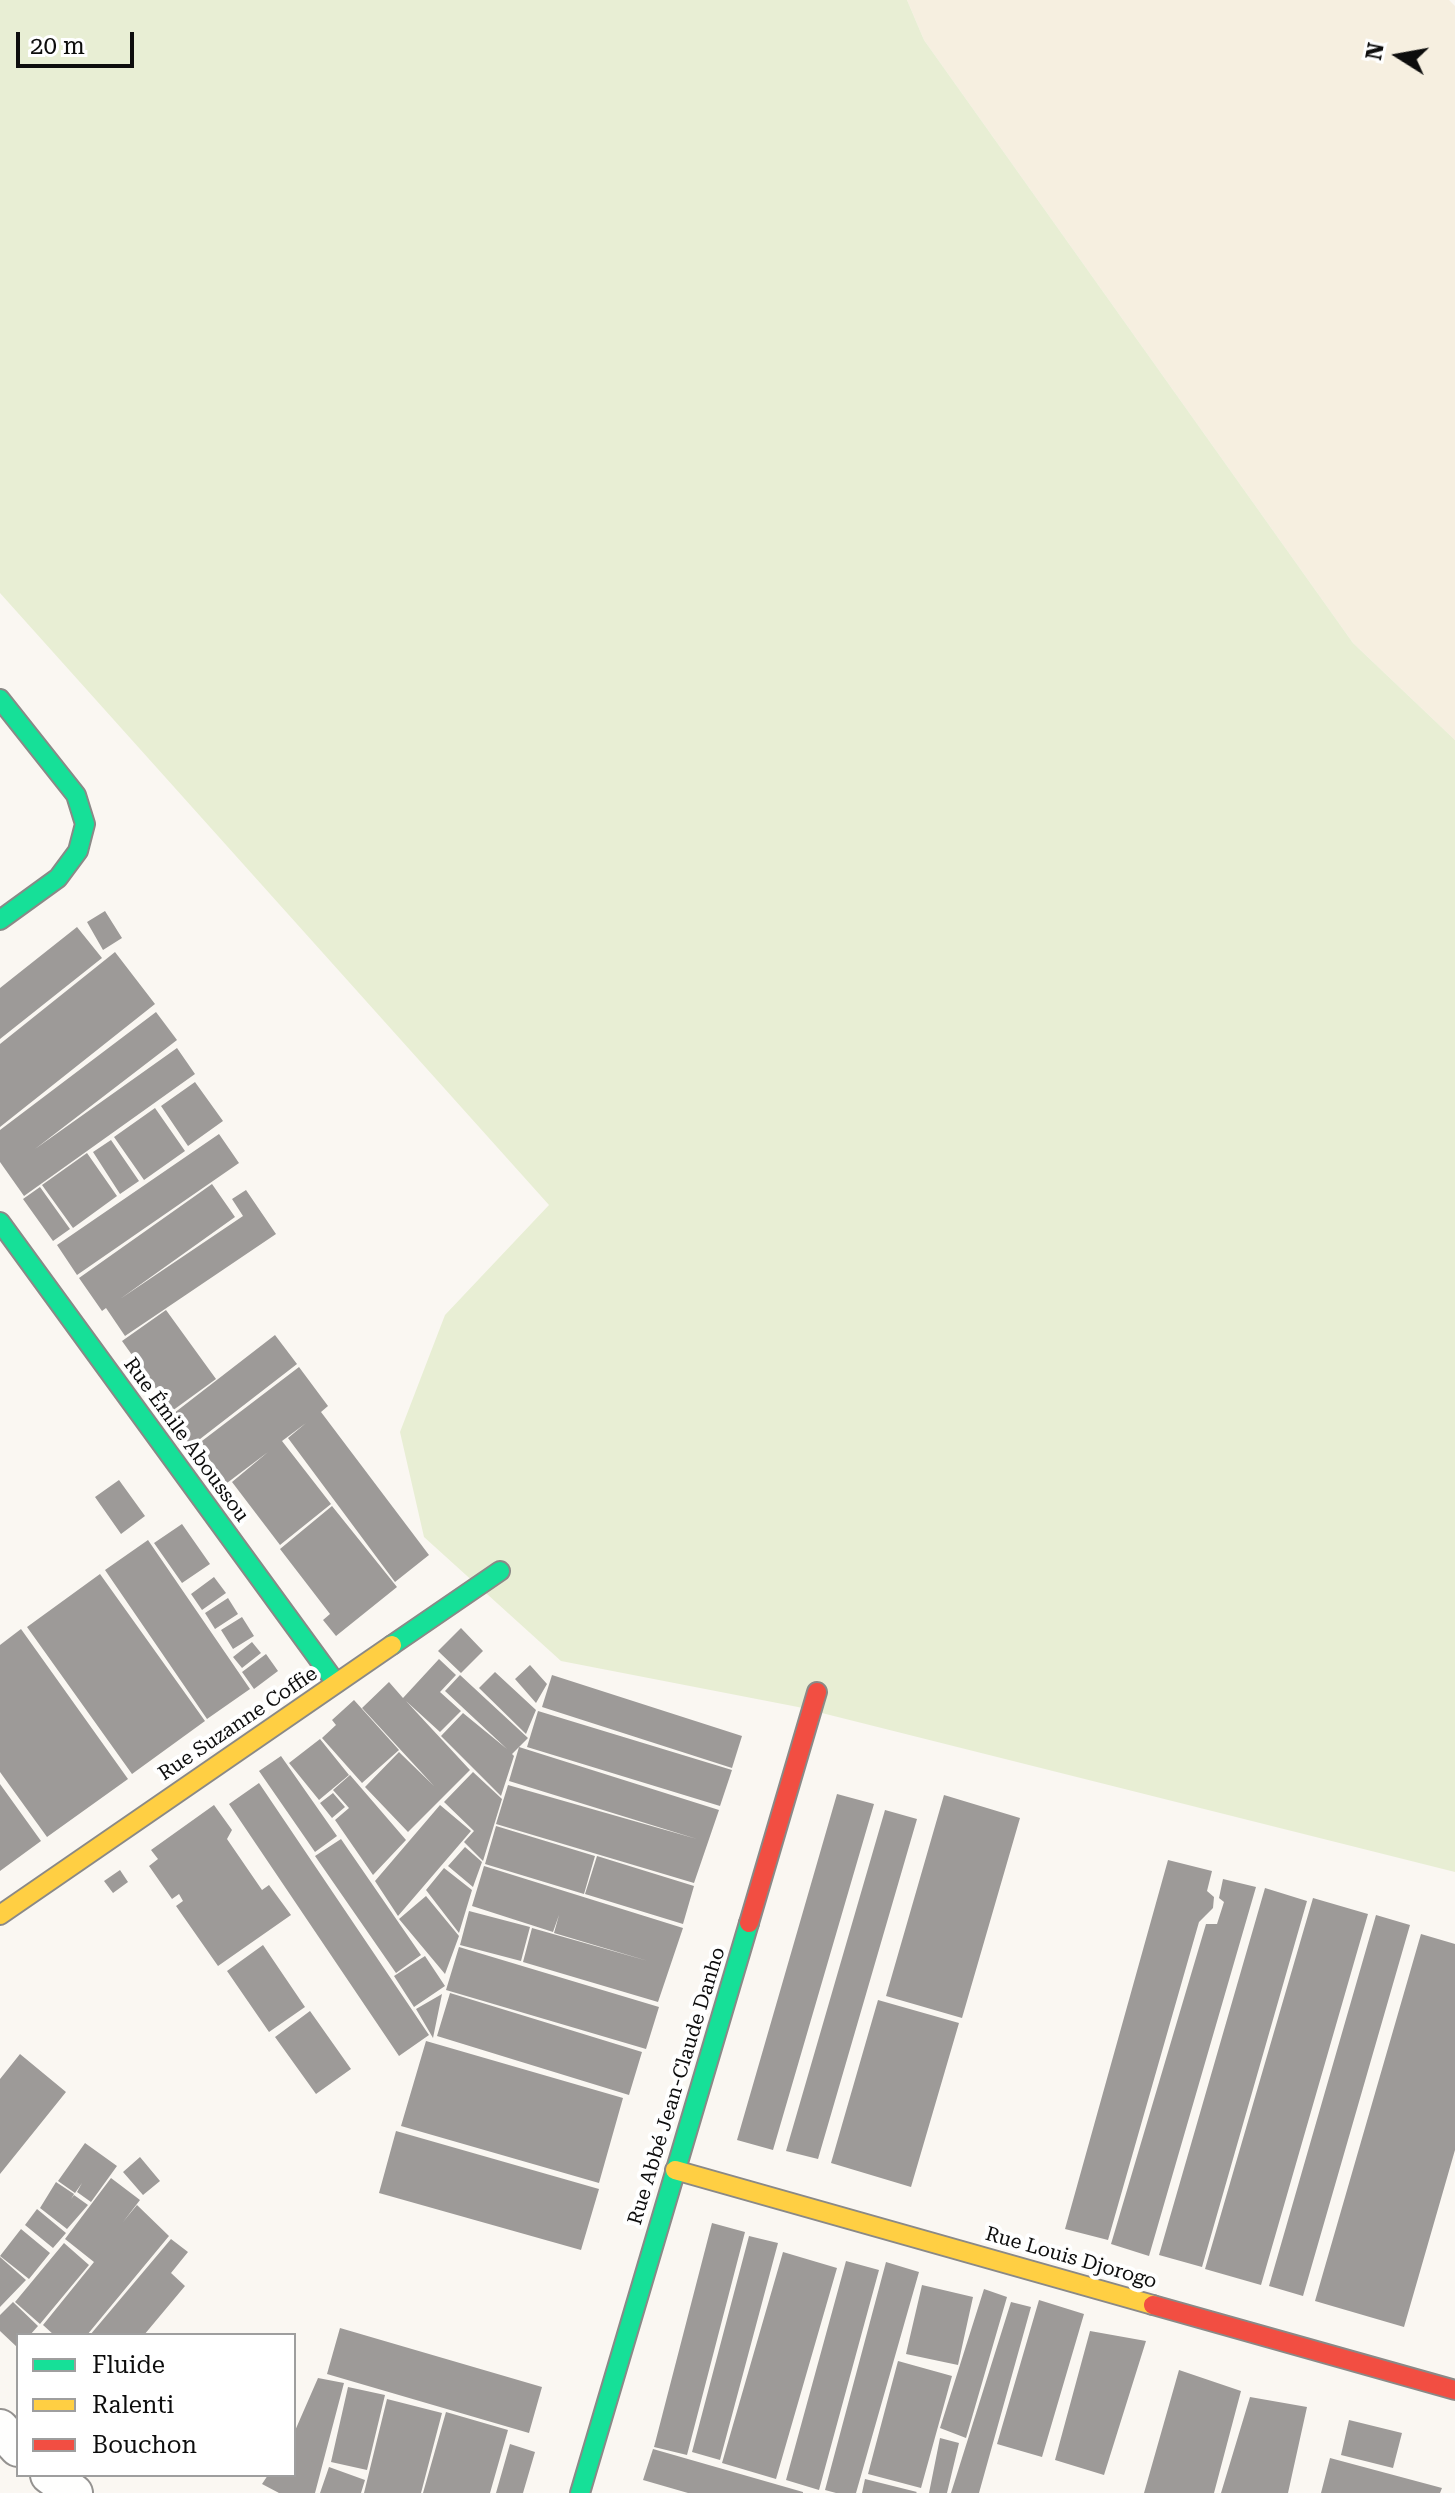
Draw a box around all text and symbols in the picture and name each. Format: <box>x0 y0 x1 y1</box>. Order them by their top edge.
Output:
scale bar <box>20 16 138 66</box>
north arrow <box>1359 16 1439 96</box>
text: 20 m <box>30 32 85 60</box>
text: N <box>1361 41 1389 62</box>
street label: Rue Émile Aboussou <box>118 1353 254 1527</box>
street label: Rue Suzanne Coffie <box>154 1662 322 1786</box>
street label: Rue Abbé Jean-Claude Danho <box>623 1944 731 2228</box>
street label: Rue Louis Djorogo <box>982 2222 1160 2294</box>
legend <box>16 2333 296 2477</box>
text: Fluide <box>92 2351 165 2379</box>
text: Ralenti <box>92 2391 174 2419</box>
text: Bouchon <box>92 2431 197 2459</box>

